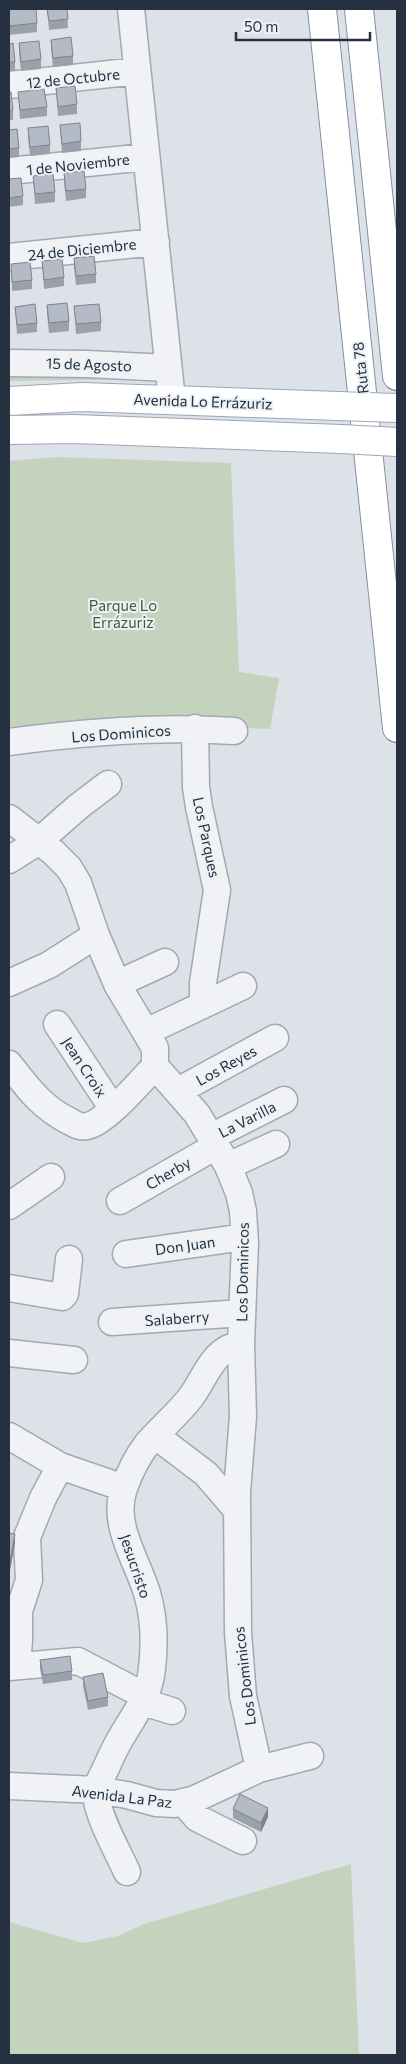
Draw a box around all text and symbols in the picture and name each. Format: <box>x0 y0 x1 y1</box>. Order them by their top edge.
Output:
scale bar <box>236 10 370 42</box>
text: 50 m <box>244 17 278 35</box>
street label: 12 de Octubre <box>25 64 121 92</box>
street label: 1 de Noviembre <box>25 150 131 178</box>
street label: 24 de Diciembre <box>27 234 137 264</box>
street label: Ruta 78 <box>348 341 372 395</box>
street label: 15 de Agosto <box>46 354 132 374</box>
street label: Avenida Lo Errázuriz <box>133 390 273 412</box>
park label: Parque Lo Errázuriz <box>89 596 157 631</box>
street label: Los Dominicos <box>71 721 171 745</box>
street label: Los Parques <box>190 795 224 879</box>
street label: Jean Croix <box>59 1033 111 1101</box>
street label: Los Reyes <box>193 1041 260 1089</box>
street label: La Varilla <box>215 1097 279 1141</box>
street label: Cherby <box>142 1153 194 1193</box>
street label: Los Dominicos <box>232 1222 252 1322</box>
street label: Don Juan <box>154 1232 216 1258</box>
street label: Salaberry <box>144 1307 210 1329</box>
street label: Jesucristo <box>117 1532 155 1600</box>
street label: Los Dominicos <box>229 1625 259 1727</box>
street label: Avenida La Paz <box>71 1781 173 1811</box>

